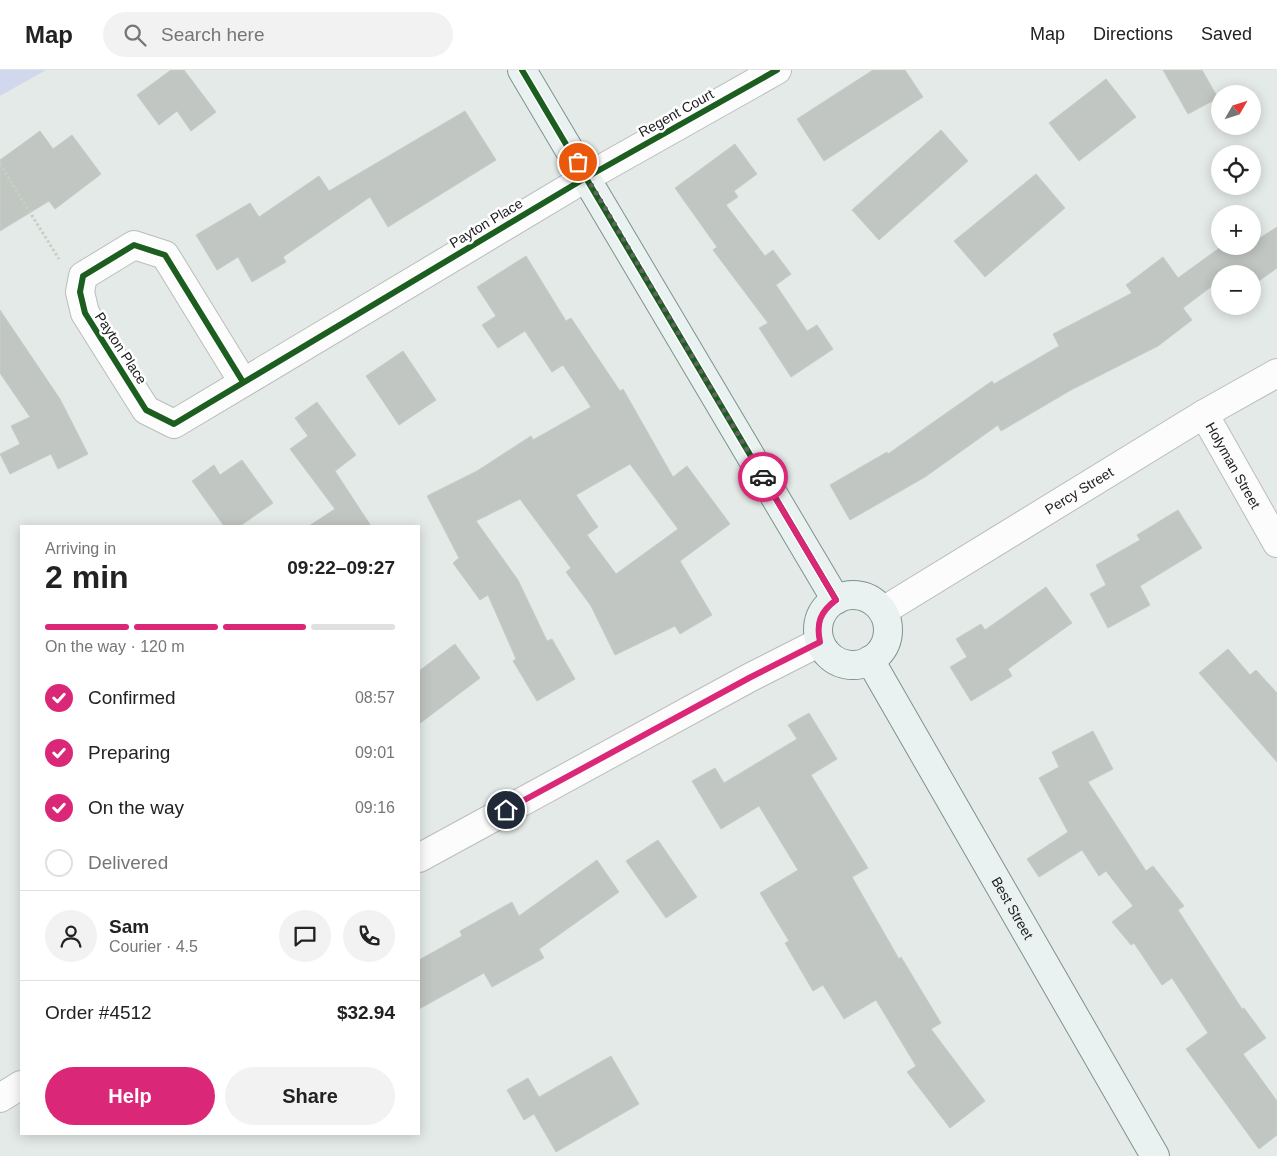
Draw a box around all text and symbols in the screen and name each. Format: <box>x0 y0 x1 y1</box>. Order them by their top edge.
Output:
search box <box>103 12 453 57</box>
text: Map <box>25 21 73 48</box>
icon: search <box>121 21 149 49</box>
text: Search here <box>161 24 265 45</box>
text: Map <box>1030 24 1065 44</box>
text: Directions <box>1093 24 1173 44</box>
text: Saved <box>1201 24 1252 44</box>
north arrow <box>1211 85 1261 135</box>
map controls <box>1211 85 1261 315</box>
street label: Regent Court <box>636 86 716 140</box>
pin <box>557 141 599 183</box>
button: locate <box>1211 145 1261 195</box>
icon: bag <box>564 148 592 176</box>
street label: Payton Place <box>447 195 526 251</box>
button: + <box>1211 205 1261 255</box>
button: − <box>1211 265 1261 315</box>
street label: Payton Place <box>92 309 150 387</box>
street label: Holyman Street <box>1202 419 1264 511</box>
courier <box>738 452 788 502</box>
icon: car <box>749 463 777 491</box>
street label: Percy Street <box>1042 464 1116 518</box>
text: Arriving in <box>45 540 116 557</box>
text: 09:22–09:27 <box>287 557 395 578</box>
text: 2 min <box>45 559 129 595</box>
text: On the way · 120 m <box>45 638 185 655</box>
icon: check <box>45 684 73 712</box>
text: Confirmed <box>88 687 176 708</box>
text: 08:57 <box>355 689 395 706</box>
icon: check <box>45 739 73 767</box>
text: Preparing <box>88 742 170 763</box>
text: 09:01 <box>355 744 395 761</box>
pin <box>485 789 527 831</box>
icon: check <box>45 794 73 822</box>
icon: home <box>492 796 520 824</box>
text: On the way <box>88 797 184 818</box>
text: 09:16 <box>355 799 395 816</box>
text: Delivered <box>88 852 168 873</box>
street label: Best Street <box>988 874 1037 942</box>
button: person <box>45 910 97 962</box>
button: chat <box>279 910 331 962</box>
button: phone <box>343 910 395 962</box>
text: Sam <box>109 916 149 937</box>
text: Courier · 4.5 <box>109 938 198 955</box>
text: Order #4512 <box>45 1002 152 1023</box>
text: $32.94 <box>337 1002 395 1023</box>
button: Help <box>45 1067 215 1125</box>
button: Share <box>225 1067 395 1125</box>

